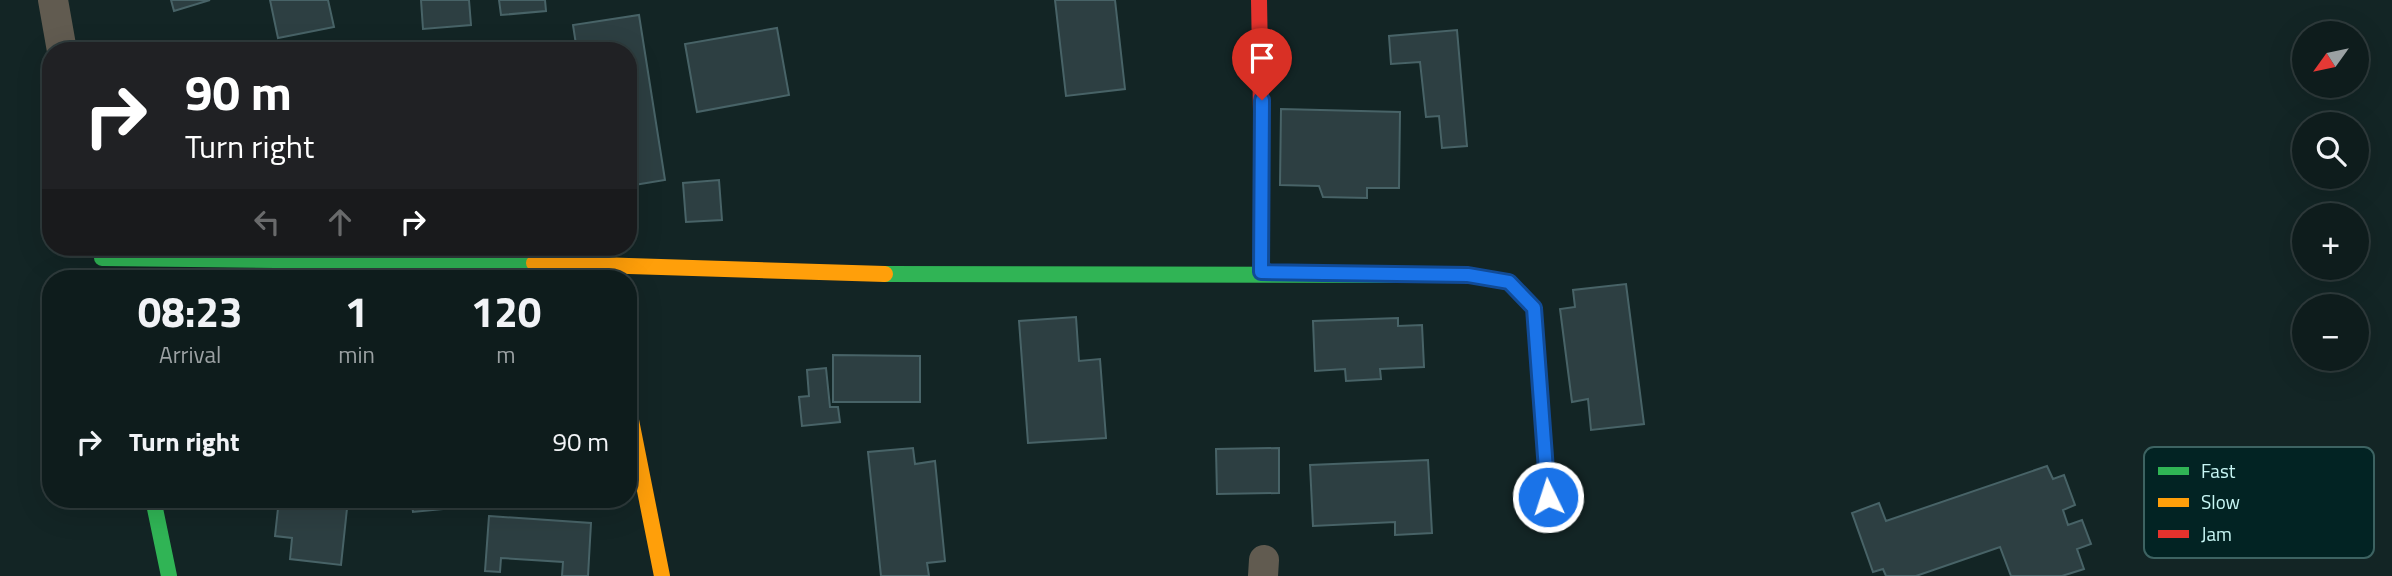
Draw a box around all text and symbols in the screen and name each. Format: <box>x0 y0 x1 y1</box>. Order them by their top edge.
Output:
north arrow <box>2292 21 2370 98</box>
map controls <box>2292 21 2369 371</box>
pin <box>1232 28 1292 100</box>
icon: arrive <box>1243 39 1281 77</box>
text: 90 m <box>185 54 292 129</box>
icon: right <box>70 70 161 161</box>
button: search <box>2292 112 2369 189</box>
text: Turn right <box>185 122 314 170</box>
icon: left <box>248 203 286 241</box>
icon: ahead <box>321 203 359 241</box>
icon: right <box>394 203 432 241</box>
button: + <box>2292 203 2369 280</box>
text: 08:23 <box>138 279 243 343</box>
text: 1 <box>345 279 368 343</box>
text: 120 <box>471 279 541 343</box>
button: − <box>2292 294 2369 371</box>
text: Arrival <box>159 337 221 372</box>
text: min <box>338 337 375 372</box>
text: m <box>496 337 516 372</box>
text: Turn right <box>129 422 240 461</box>
text: 90 m <box>552 422 609 461</box>
icon: right <box>70 423 108 461</box>
legend <box>2144 447 2374 558</box>
text: Fast <box>2201 456 2236 485</box>
position arrow <box>1511 460 1585 534</box>
text: Slow <box>2201 487 2240 516</box>
text: Jam <box>2201 519 2232 548</box>

